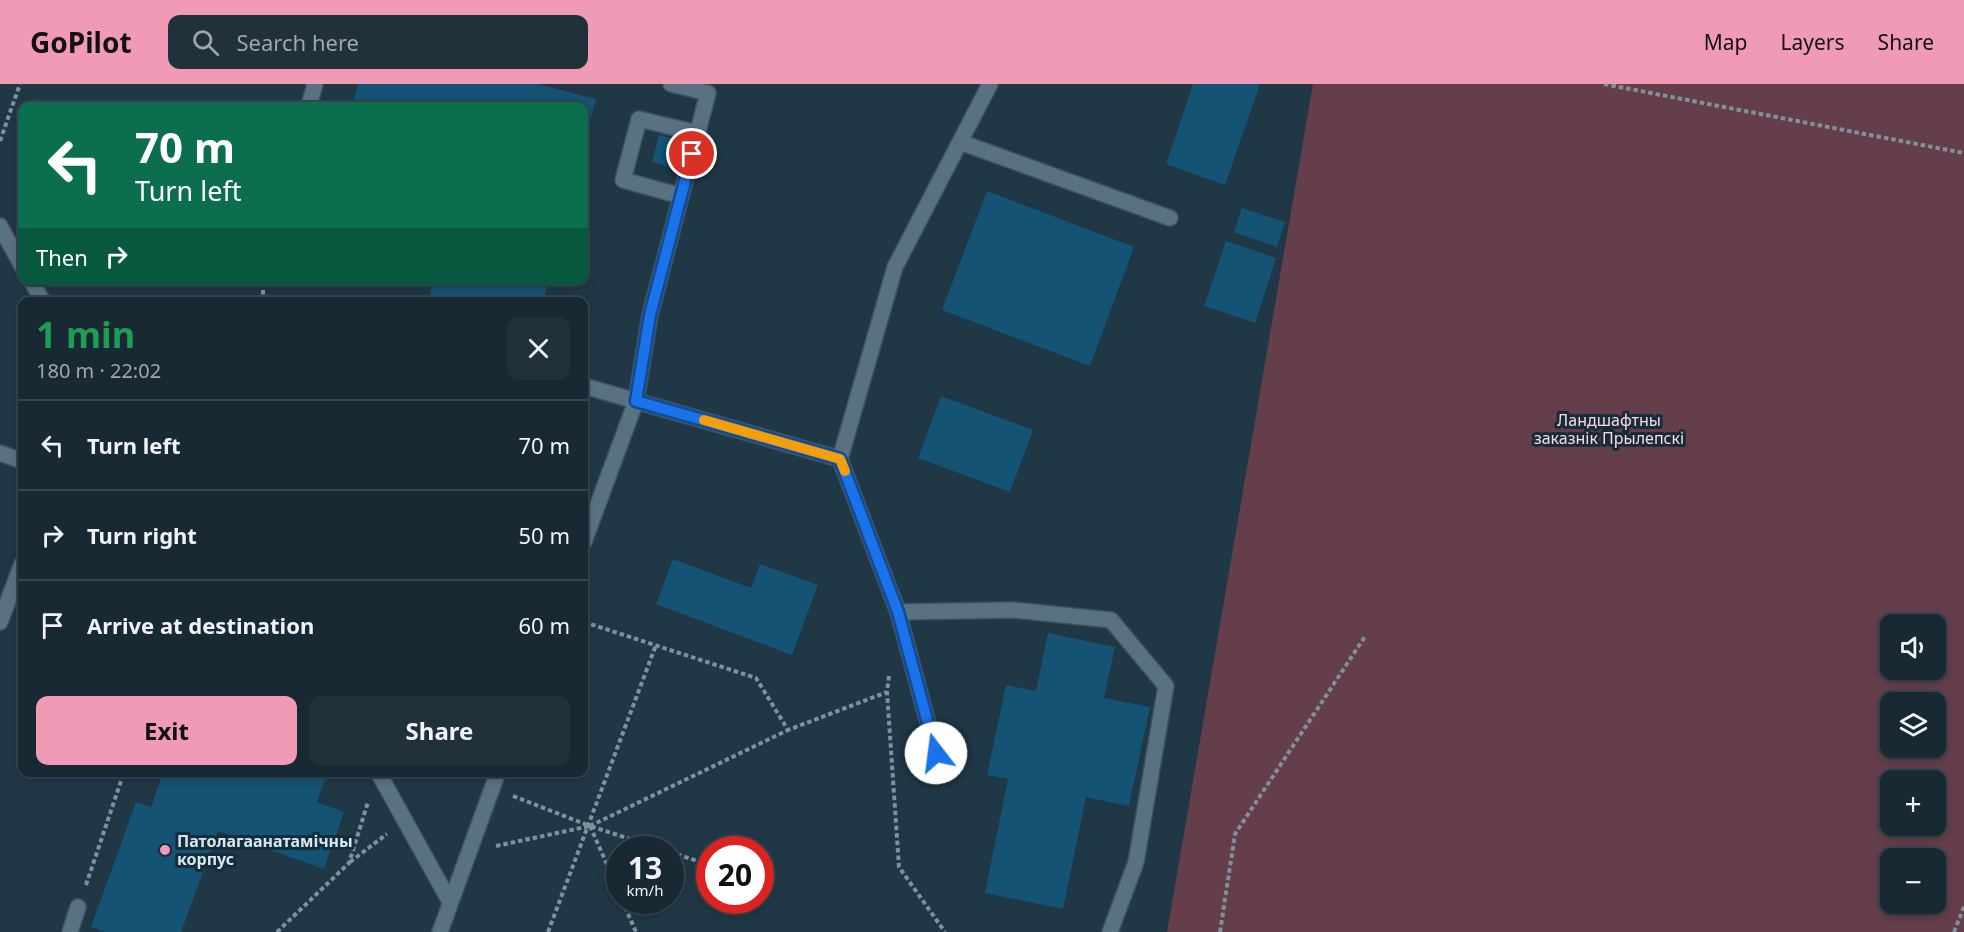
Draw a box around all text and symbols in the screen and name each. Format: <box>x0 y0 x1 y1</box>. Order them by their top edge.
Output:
search box <box>168 15 588 69</box>
text: GoPilot <box>30 23 132 61</box>
icon: search <box>189 26 222 59</box>
text: Search here <box>237 27 359 57</box>
text: Map <box>1704 28 1748 56</box>
text: Layers <box>1781 28 1845 56</box>
text: Share <box>1878 28 1934 56</box>
text: 70 m <box>135 118 235 175</box>
icon: left <box>36 126 114 204</box>
pin <box>666 128 717 179</box>
icon: arrive <box>675 137 708 170</box>
text: Turn left <box>135 172 241 209</box>
icon: right <box>100 240 133 273</box>
text: Then <box>36 242 88 272</box>
text: 1 min <box>36 310 135 359</box>
button: close <box>507 317 570 380</box>
text: 180 m · 22:02 <box>36 357 161 384</box>
park label: Ландшафтны заказнік Прылепскі <box>1534 409 1684 449</box>
icon: left <box>36 429 69 462</box>
text: Turn left <box>87 430 181 460</box>
text: 70 m <box>519 430 570 460</box>
icon: right <box>36 519 69 552</box>
text: Turn right <box>87 520 197 550</box>
text: 50 m <box>519 520 570 550</box>
icon: arrive <box>36 609 69 642</box>
text: Arrive at destination <box>87 610 314 640</box>
text: 60 m <box>519 610 570 640</box>
map controls <box>1880 614 1946 914</box>
button: sound <box>1880 614 1946 680</box>
button: layers <box>1880 692 1946 758</box>
button: Exit <box>36 696 297 765</box>
button: Share <box>309 696 570 765</box>
position arrow <box>904 721 968 785</box>
button: + <box>1880 770 1946 836</box>
place label: Патолагаанатамічны корпус <box>177 830 353 870</box>
speed limit sign: 20 <box>696 836 774 914</box>
marker: Патолагаанатамічны корпус <box>158 843 172 857</box>
text: 13 <box>628 847 662 888</box>
button: − <box>1880 848 1946 914</box>
text: km/h <box>627 880 663 900</box>

